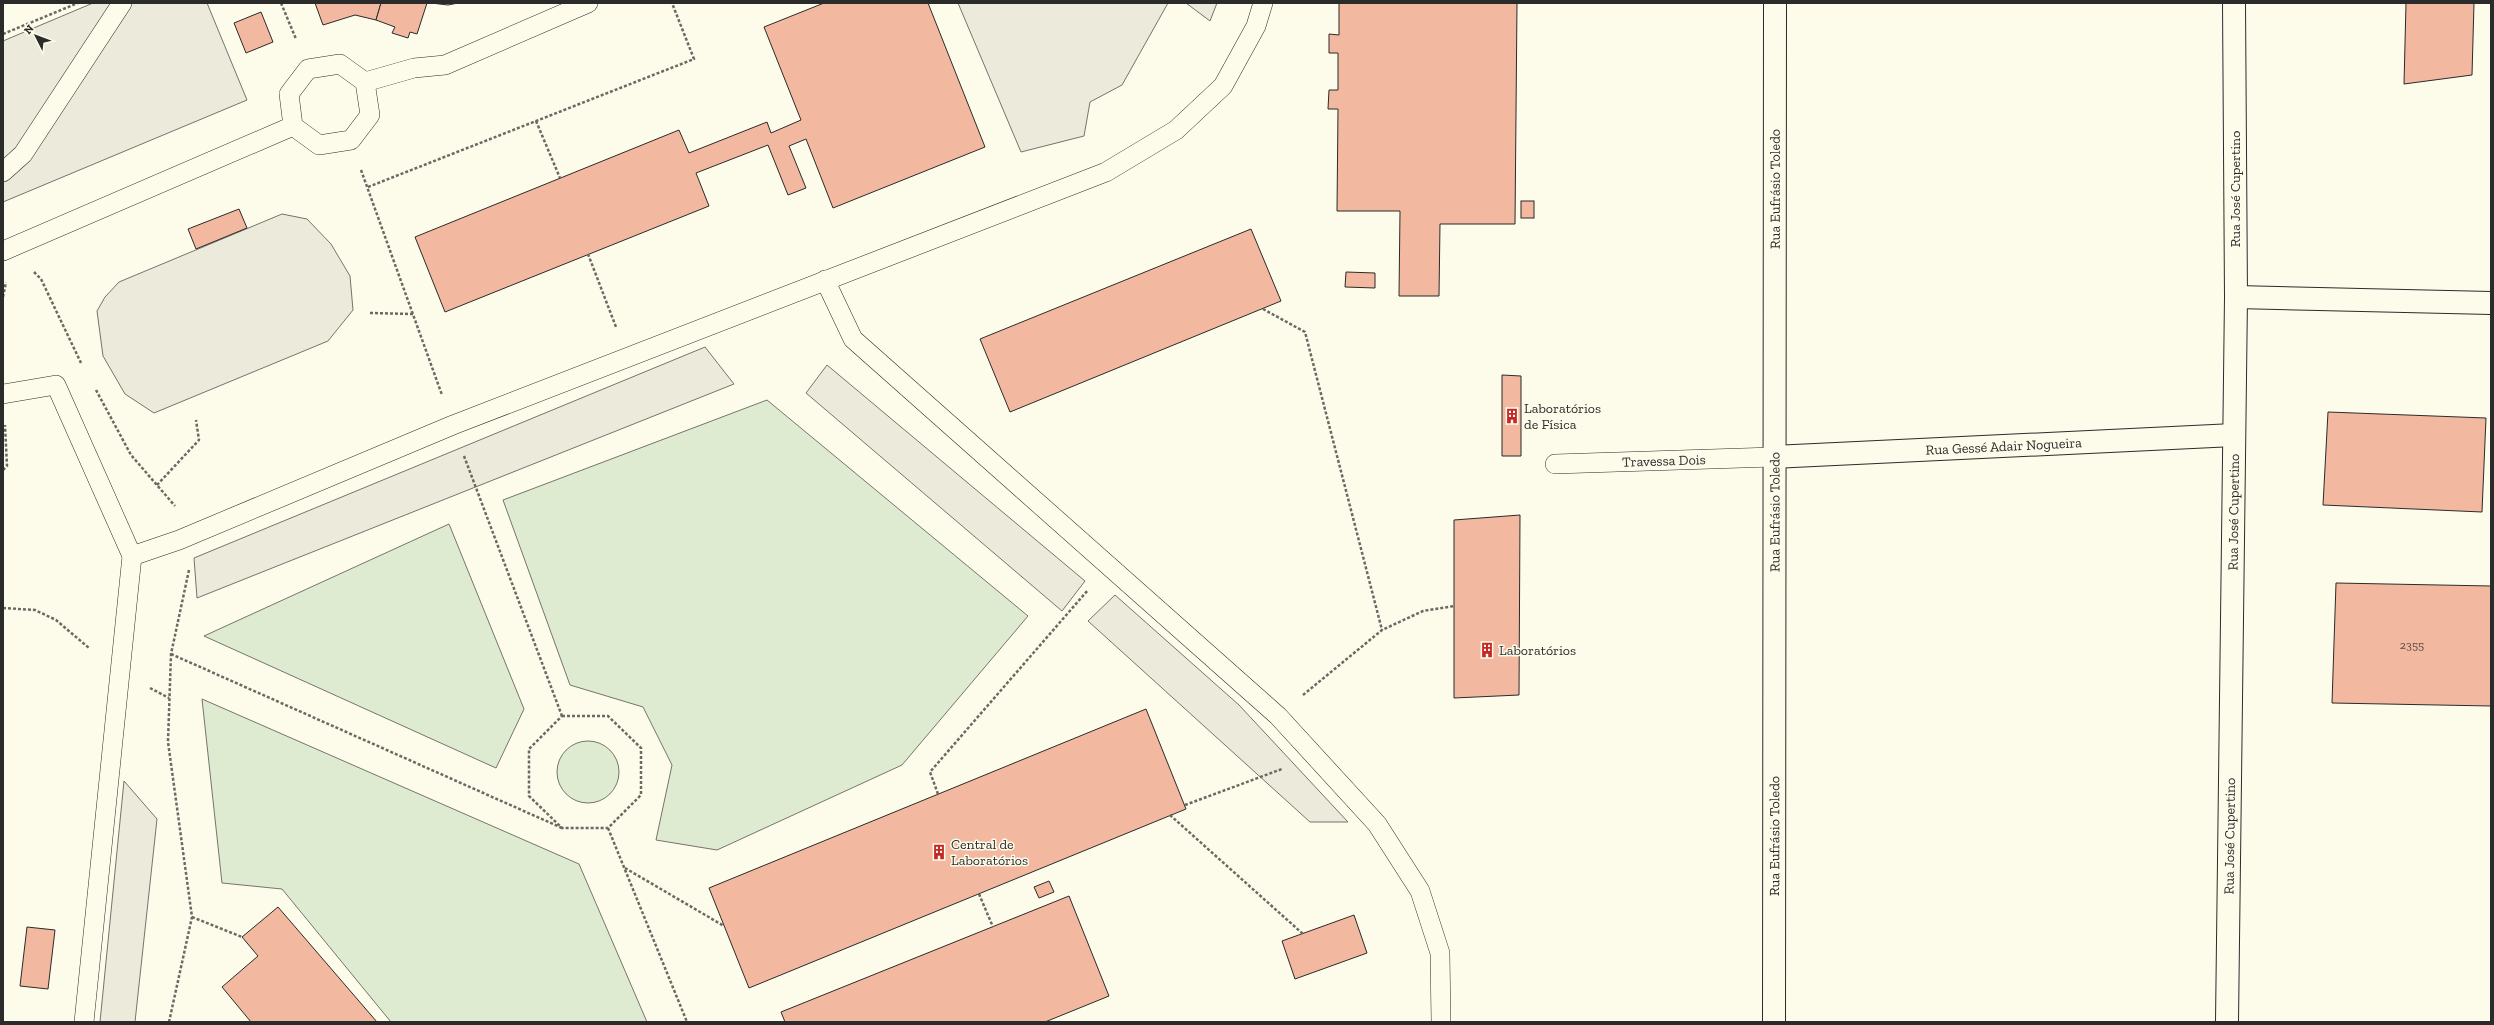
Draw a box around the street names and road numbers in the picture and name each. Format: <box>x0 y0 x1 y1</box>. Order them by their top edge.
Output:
street label: Rua Eufrásio Toledo <box>1767 129 1784 249</box>
street label: Rua José Cupertino <box>2227 131 2244 247</box>
street label: Rua Gessé Adair Nogueira <box>1925 434 2083 459</box>
street label: Travessa Dois <box>1622 451 1706 471</box>
street label: Rua Eufrásio Toledo <box>1766 452 1784 572</box>
street label: Rua José Cupertino <box>2225 454 2243 571</box>
street label: Rua Eufrásio Toledo <box>1766 776 1783 896</box>
street label: Rua José Cupertino <box>2221 778 2239 895</box>

